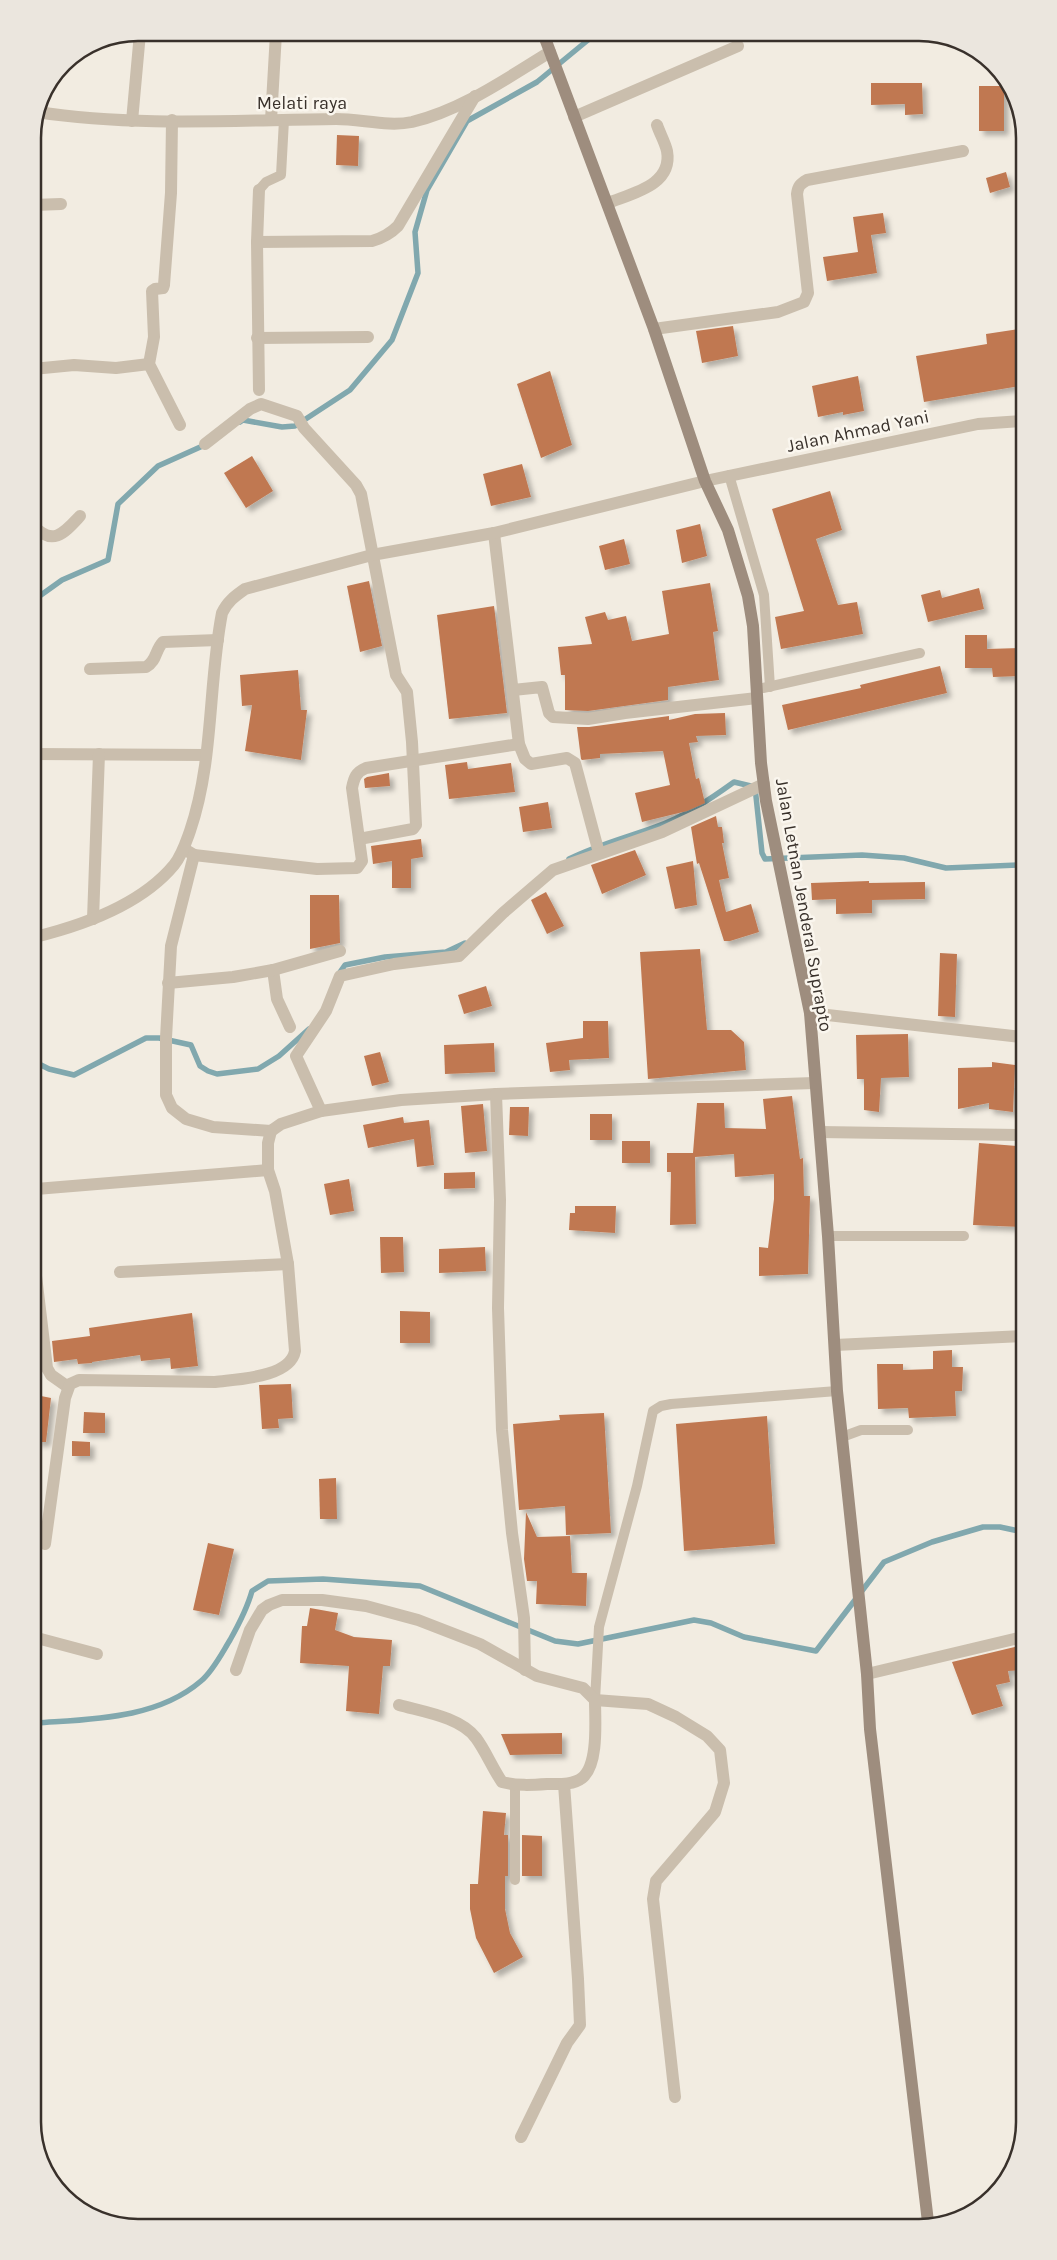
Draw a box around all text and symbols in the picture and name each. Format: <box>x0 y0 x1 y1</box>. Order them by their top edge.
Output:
street label: Melati raya <box>257 92 347 114</box>
street label: Jalan Ahmad Yani <box>785 405 931 457</box>
street label: Jalan Letnan Jenderal Suprapto <box>771 777 837 1033</box>

